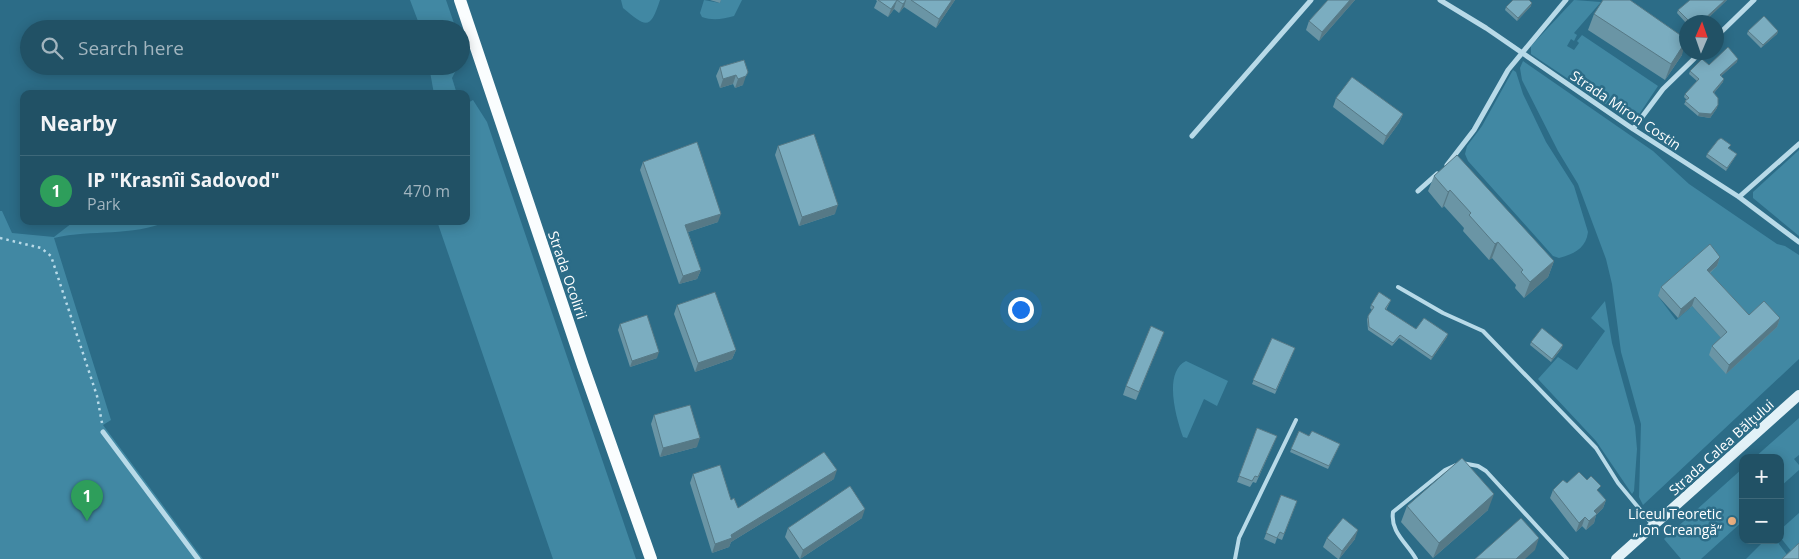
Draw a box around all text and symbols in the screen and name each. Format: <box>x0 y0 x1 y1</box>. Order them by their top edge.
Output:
north arrow <box>1679 15 1724 60</box>
search box <box>20 20 470 75</box>
icon: search <box>38 34 66 62</box>
text: Search here <box>78 35 184 61</box>
street label: Strada Miron Costin <box>1567 66 1685 154</box>
text: Nearby <box>40 109 117 137</box>
text: IP "Krasnîi Sadovod" <box>87 167 280 193</box>
text: 1 <box>51 180 61 202</box>
text: 470 m <box>404 180 450 202</box>
text: Park <box>87 193 120 215</box>
street label: Strada Ocolirii <box>544 228 592 322</box>
your location <box>1008 297 1034 323</box>
street label: Strada Calea Bălțului <box>1664 395 1778 499</box>
map controls <box>1739 454 1784 544</box>
button: + <box>1739 454 1784 499</box>
pin: 1 <box>71 480 103 521</box>
button: − <box>1739 499 1784 544</box>
place label: Liceul Teoretic „Ion Creangă“ <box>1628 504 1722 539</box>
marker: Liceul Teoretic „Ion Creangă“ <box>1726 515 1738 527</box>

